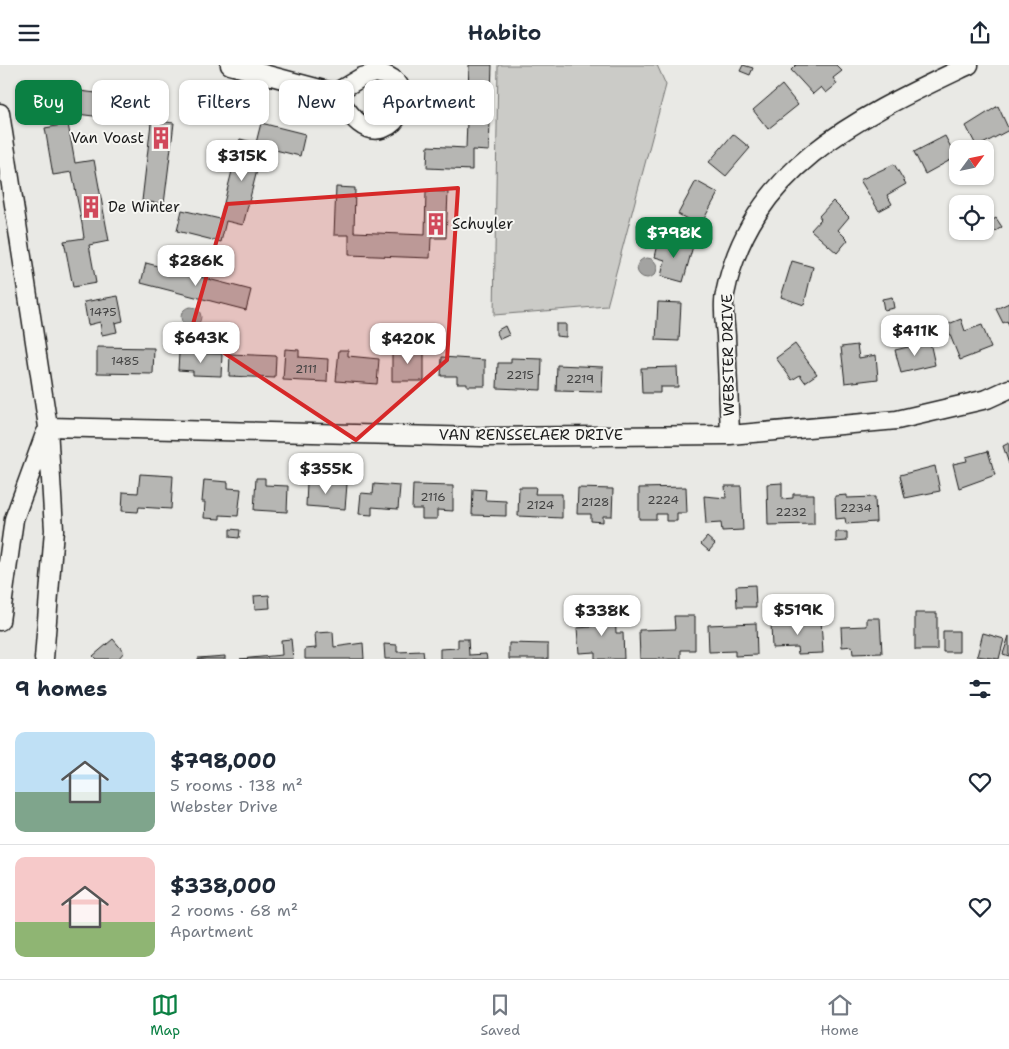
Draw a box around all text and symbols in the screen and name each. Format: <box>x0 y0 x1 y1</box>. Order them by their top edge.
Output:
text: Habito <box>468 18 542 47</box>
icon: menu <box>15 19 43 47</box>
icon: share <box>966 19 994 47</box>
chip: Buy <box>15 80 82 125</box>
chip: Rent <box>92 80 169 125</box>
chip: Filters <box>179 80 269 125</box>
chip: New <box>279 80 354 125</box>
chip: Apartment <box>364 80 494 125</box>
building icon: Van Voast <box>148 125 174 151</box>
place label: Van Voast <box>70 128 144 148</box>
pin: $315K <box>207 139 277 182</box>
north arrow <box>949 140 994 185</box>
map controls <box>949 140 994 240</box>
text: $315K <box>217 145 267 166</box>
building icon: De Winter <box>78 194 104 220</box>
button: locate <box>949 195 994 240</box>
place label: De Winter <box>108 197 180 217</box>
building icon: Schuyler <box>423 211 449 237</box>
place label: Schuyler <box>452 214 513 234</box>
pin: $798K <box>639 217 709 259</box>
text: $798K <box>646 222 702 243</box>
pin: $286K <box>161 245 231 287</box>
text: $286K <box>169 250 223 271</box>
street label: WEBSTER DRIVE <box>717 294 739 416</box>
house number: 1475 <box>89 304 117 320</box>
pin: $411K <box>880 315 950 357</box>
text: $411K <box>892 320 938 341</box>
pin: $643K <box>166 321 236 364</box>
pin: $420K <box>373 323 443 365</box>
text: $643K <box>174 327 228 348</box>
text: $420K <box>381 328 435 349</box>
house number: 1485 <box>111 353 139 369</box>
house number: 2111 <box>295 361 317 377</box>
house number: 2215 <box>506 367 534 383</box>
house number: 2219 <box>566 371 594 387</box>
street label: VAN RENSSELAER DRIVE <box>439 425 623 445</box>
pin: $355K <box>291 453 361 495</box>
text: $355K <box>300 458 352 479</box>
house number: 2116 <box>420 489 446 505</box>
house number: 2224 <box>647 492 679 508</box>
house number: 2128 <box>581 494 609 510</box>
house number: 2124 <box>526 497 554 513</box>
house number: 2234 <box>840 500 872 516</box>
house number: 2232 <box>775 504 807 520</box>
pin: $519K <box>763 593 833 636</box>
pin: $338K <box>567 595 637 637</box>
text: $519K <box>773 599 823 620</box>
text: $338K <box>575 600 629 621</box>
text: 9 homes <box>15 675 107 703</box>
icon: filters <box>966 675 994 703</box>
text: $798,000 <box>170 747 276 775</box>
icon: home <box>55 752 115 812</box>
icon: heart <box>966 768 994 796</box>
text: 5 rooms · 138 m² <box>170 775 303 796</box>
text: Webster Drive <box>170 796 278 817</box>
text: $338,000 <box>170 872 276 900</box>
icon: home <box>55 877 115 937</box>
icon: heart <box>966 893 994 921</box>
text: 2 rooms · 68 m² <box>170 900 298 921</box>
text: Apartment <box>170 921 253 942</box>
tab: Map <box>150 991 180 1039</box>
tab: Saved <box>480 991 520 1039</box>
tab: Home <box>820 991 859 1039</box>

